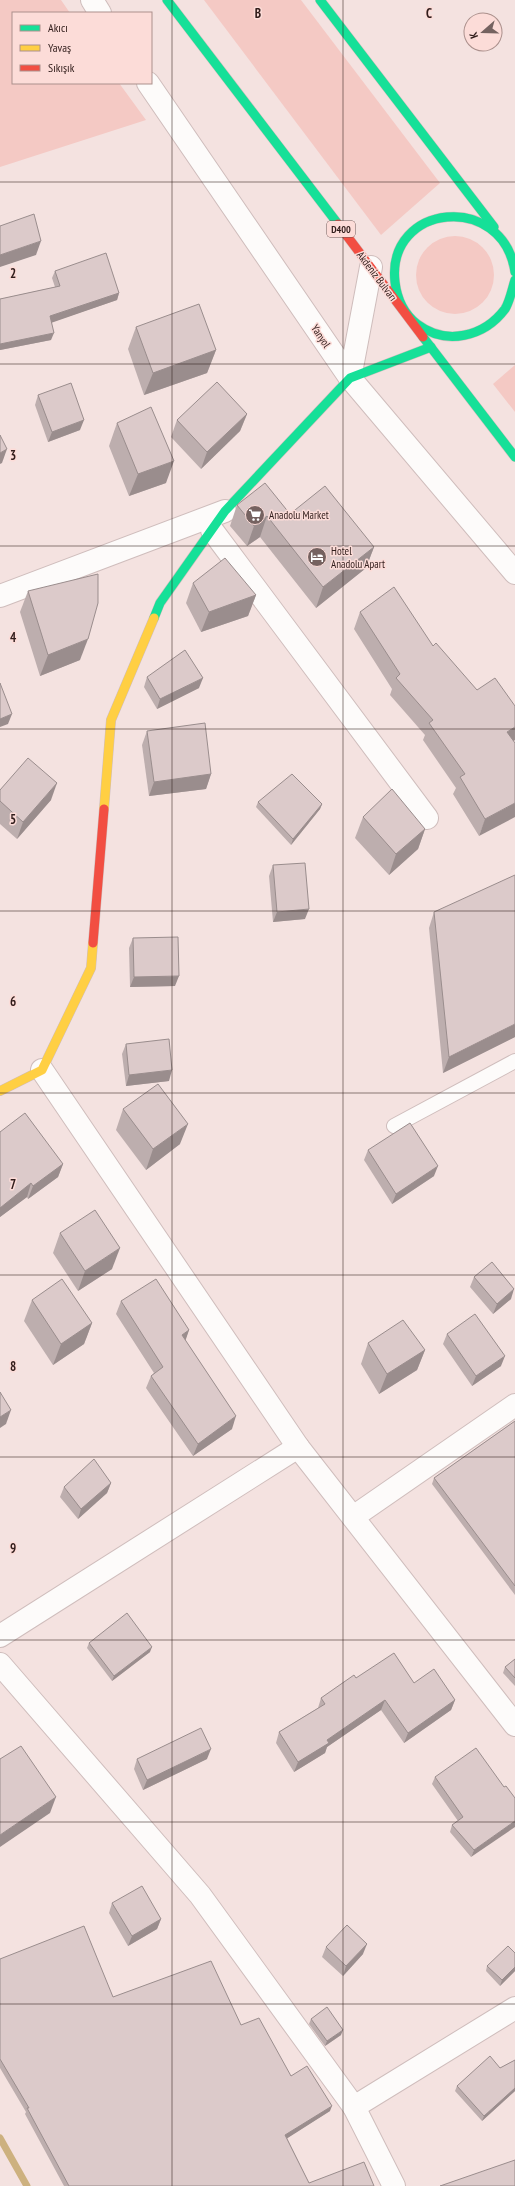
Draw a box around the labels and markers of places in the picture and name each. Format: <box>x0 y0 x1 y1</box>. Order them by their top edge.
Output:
supermarket icon: Anadolu Market <box>244 504 266 526</box>
place label: Anadolu Market <box>269 508 329 522</box>
place label: Hotel Anadolu Apart <box>331 544 385 571</box>
hotel icon: Hotel Anadolu Apart <box>306 546 328 568</box>

